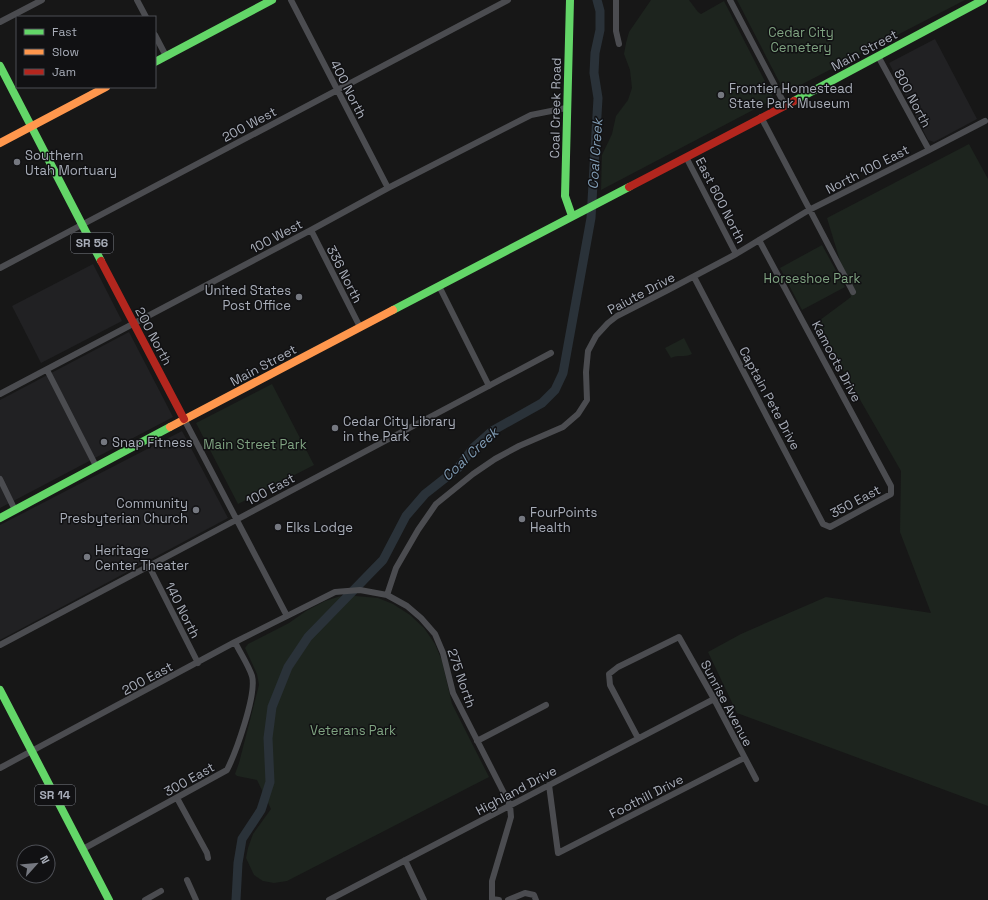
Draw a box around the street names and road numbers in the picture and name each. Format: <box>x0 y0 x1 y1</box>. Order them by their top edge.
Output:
street label: Main Street <box>828 26 900 75</box>
street label: 400 North <box>327 57 371 121</box>
street label: Coal Creek Road <box>546 57 565 159</box>
street label: 800 North <box>890 66 935 130</box>
street label: 200 West <box>219 103 279 146</box>
street label: North 100 East <box>823 141 912 198</box>
street label: East 600 North <box>692 154 750 246</box>
street label: 100 West <box>247 216 305 257</box>
road number: SR 56 <box>71 233 113 253</box>
street label: 336 North <box>323 243 366 306</box>
street label: Paiute Drive <box>604 269 678 318</box>
street label: 200 North <box>131 304 176 368</box>
street label: Kamoots Drive <box>808 318 865 405</box>
street label: Main Street <box>227 341 299 390</box>
street label: Captain Pete Drive <box>735 344 804 453</box>
street label: 100 East <box>243 470 298 509</box>
street label: 350 East <box>827 481 883 522</box>
street label: 140 North <box>161 579 204 641</box>
street label: 275 North <box>443 646 480 710</box>
street label: Sunrise Avenue <box>697 657 757 749</box>
street label: 200 East <box>119 658 176 699</box>
street label: 300 East <box>161 759 218 800</box>
street label: Highland Drive <box>473 762 560 819</box>
street label: Foothill Drive <box>606 771 686 822</box>
road number: SR 14 <box>35 785 75 805</box>

